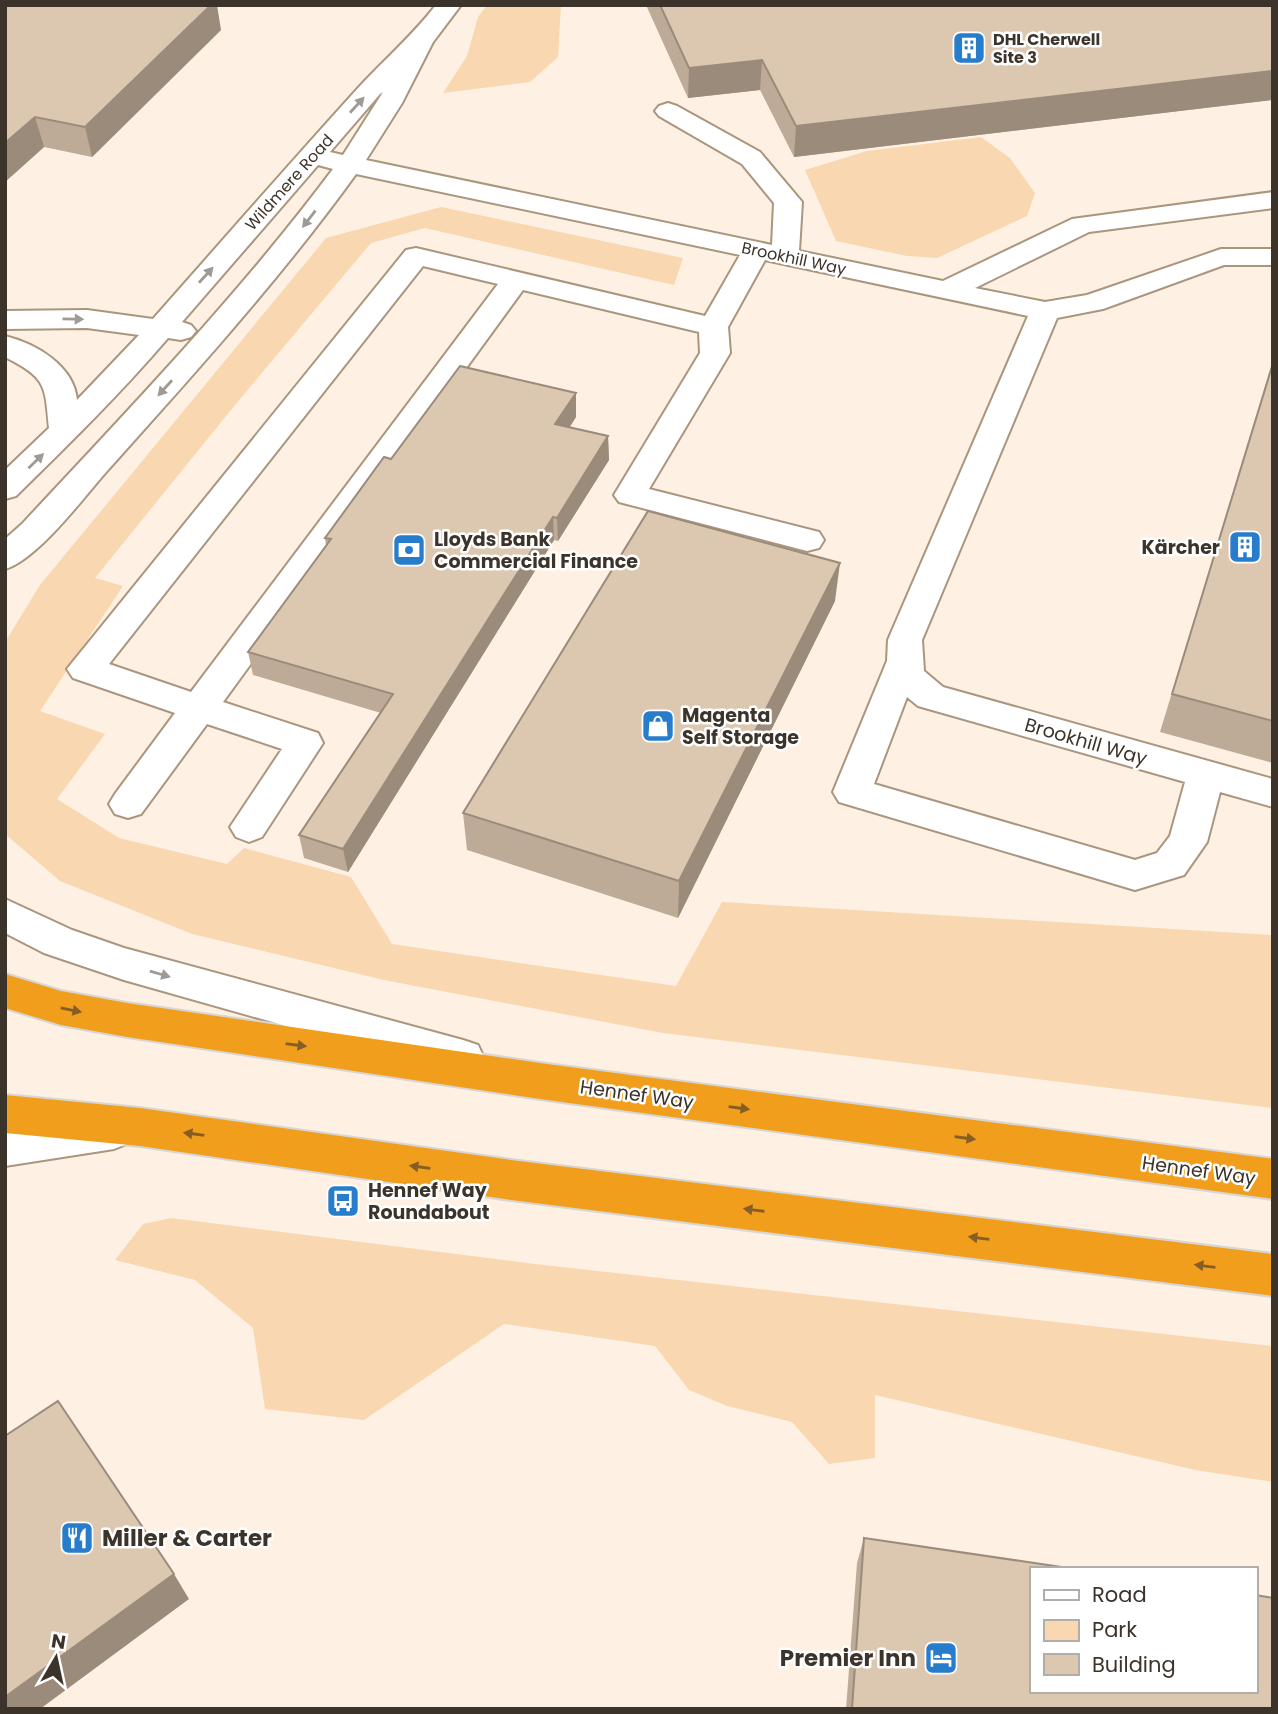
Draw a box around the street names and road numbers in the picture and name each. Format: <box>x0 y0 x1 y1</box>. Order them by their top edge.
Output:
street label: Wildmere Road <box>240 129 339 236</box>
street label: Brookhill Way <box>740 236 848 281</box>
street label: Brookhill Way <box>1021 711 1151 772</box>
street label: Hennef Way <box>578 1073 696 1116</box>
street label: Hennef Way <box>1140 1149 1258 1192</box>

